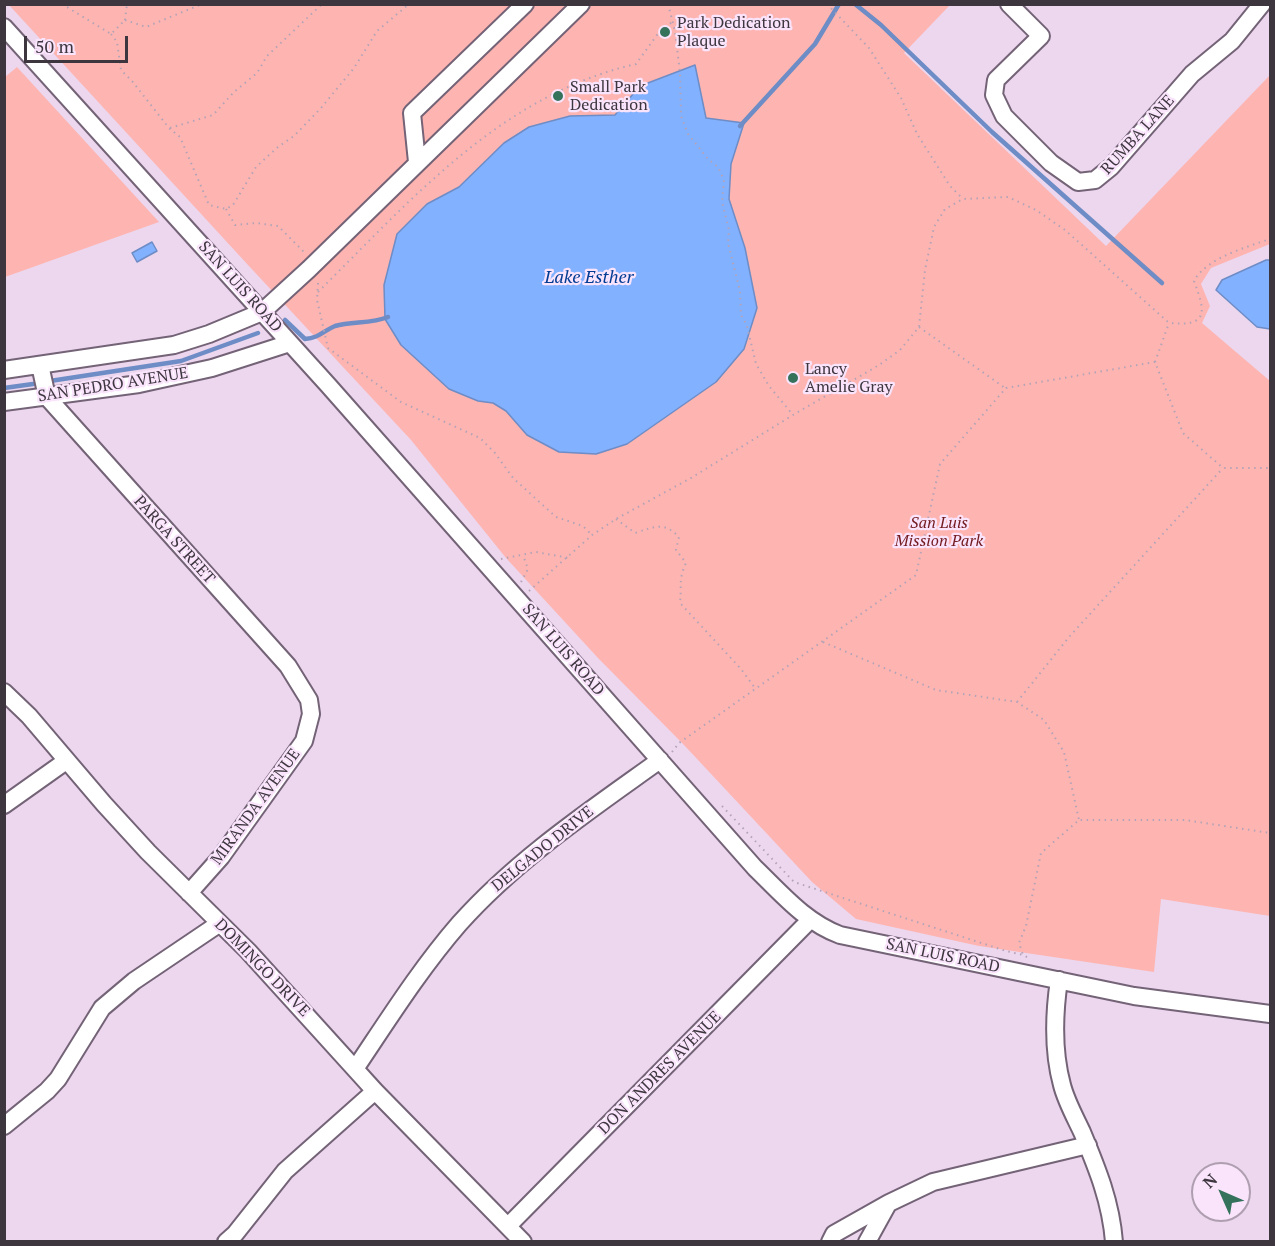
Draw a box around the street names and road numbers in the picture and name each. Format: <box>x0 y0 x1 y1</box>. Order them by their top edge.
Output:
street label: RUMBA LANE <box>1097 91 1179 179</box>
street label: SAN LUIS ROAD <box>194 238 286 336</box>
street label: SAN PEDRO AVENUE <box>36 364 190 406</box>
street label: PARGA STREET <box>129 492 219 588</box>
street label: SAN LUIS ROAD <box>518 600 608 700</box>
street label: MIRANDA AVENUE <box>207 745 305 869</box>
street label: DELGADO DRIVE <box>488 802 598 896</box>
street label: DOMINGO DRIVE <box>210 915 314 1021</box>
street label: SAN LUIS ROAD <box>884 935 1002 977</box>
street label: DON ANDRES AVENUE <box>595 1008 725 1138</box>

